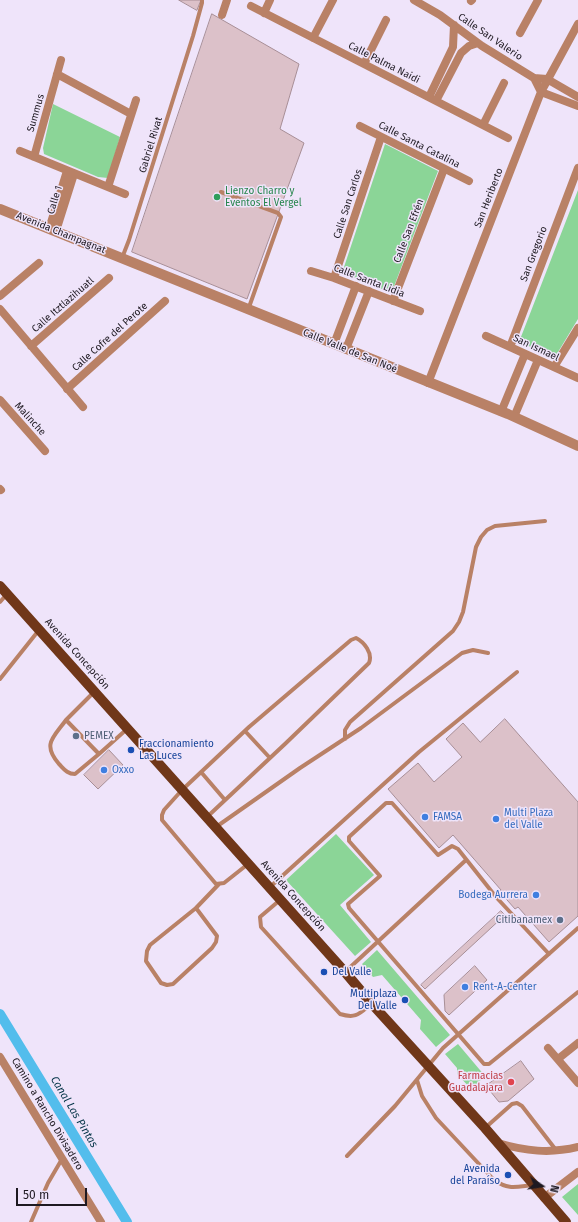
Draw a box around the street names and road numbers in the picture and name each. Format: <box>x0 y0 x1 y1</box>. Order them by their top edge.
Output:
street label: Calle San Valerio <box>455 11 525 63</box>
street label: Calle Palma Naidi <box>346 40 422 86</box>
street label: Summus <box>25 93 47 133</box>
street label: Gabriel Rivat <box>137 115 165 175</box>
street label: Calle Santa Catalina <box>376 119 462 171</box>
street label: San Heriberto <box>472 166 506 230</box>
street label: Calle San Carlos <box>331 168 365 240</box>
street label: Calle 1 <box>45 184 65 216</box>
street label: Calle San Efrén <box>391 197 427 265</box>
street label: Avenida Champagnat <box>14 210 108 256</box>
street label: San Gregorio <box>518 225 550 283</box>
street label: Calle Santa Lidia <box>332 262 406 300</box>
street label: Calle Itztlazihuatl <box>30 275 96 335</box>
street label: Calle Cofre del Perote <box>70 300 150 374</box>
street label: Calle Valle de San Noé <box>301 327 399 375</box>
street label: San Ismael <box>511 332 561 364</box>
street label: Malinche <box>12 400 48 438</box>
street label: Avenida Concepción <box>42 616 112 692</box>
street label: Avenida Concepción <box>258 858 328 934</box>
street label: Camino a Rancho Divisadero <box>9 1056 85 1172</box>

